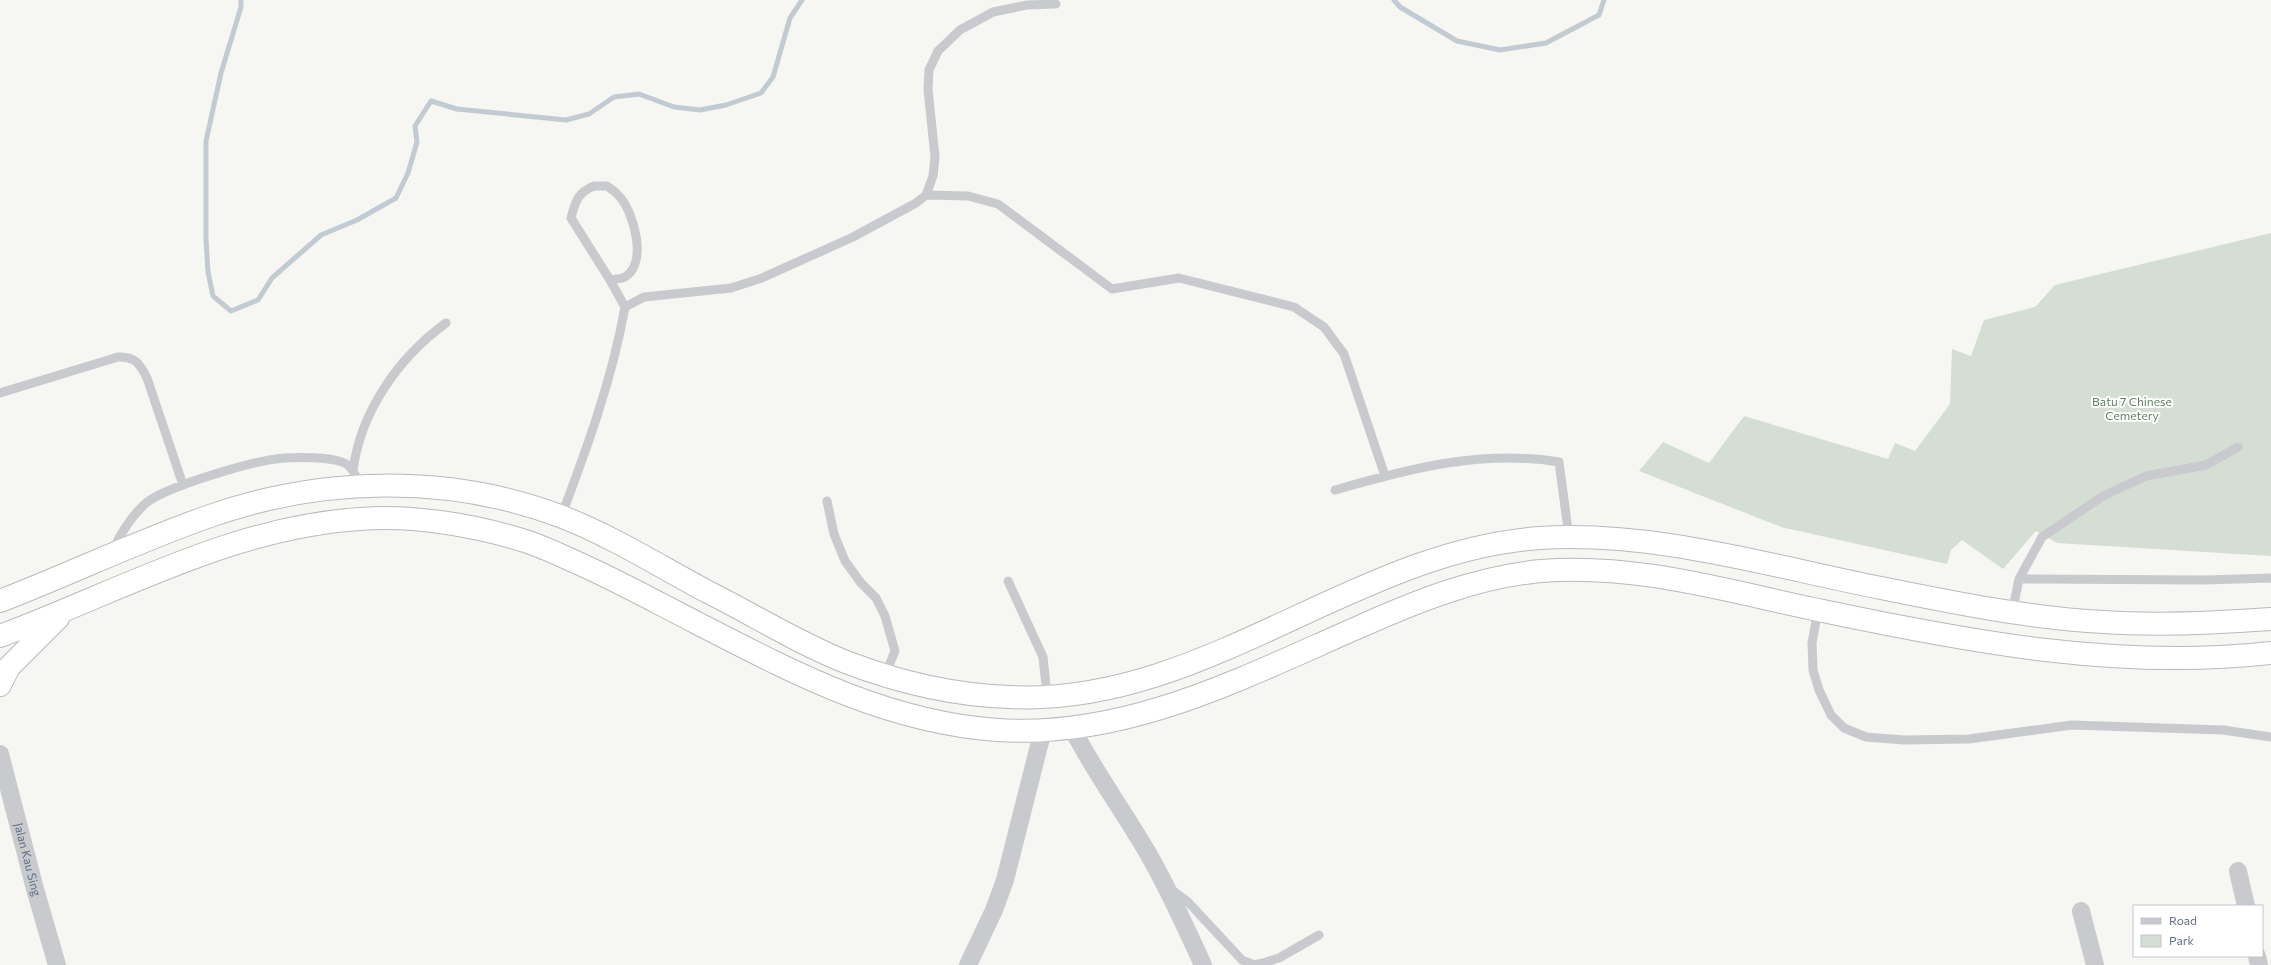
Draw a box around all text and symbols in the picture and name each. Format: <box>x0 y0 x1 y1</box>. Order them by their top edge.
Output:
park label: Batu 7 Chinese Cemetery <box>2092 394 2172 422</box>
street label: Jalan Kau Sing <box>11 821 45 898</box>
legend <box>2133 905 2263 957</box>
text: Road <box>2169 913 2197 927</box>
text: Park <box>2169 933 2195 947</box>

